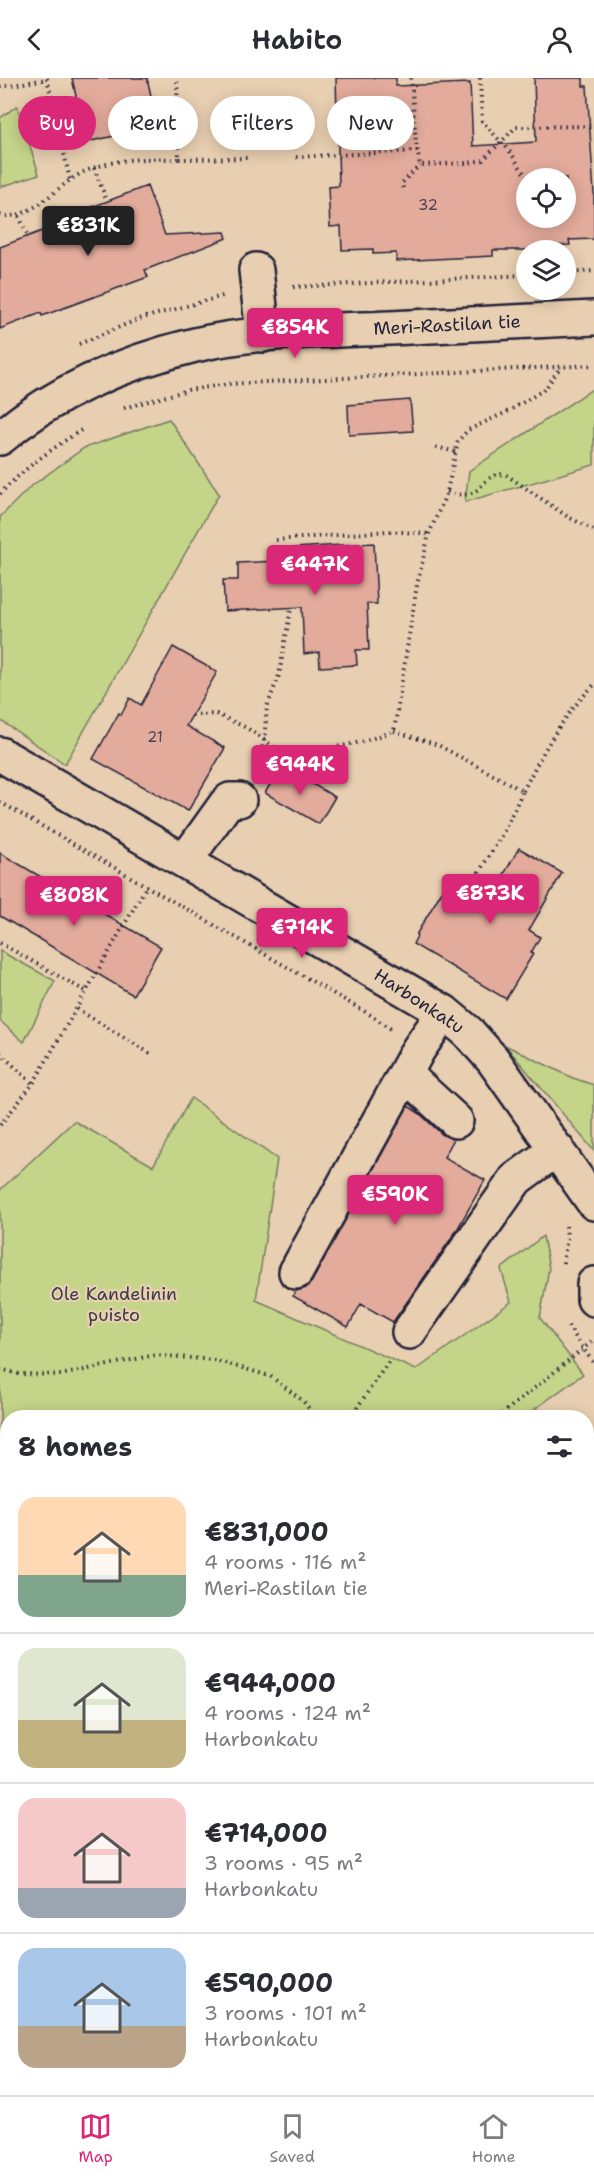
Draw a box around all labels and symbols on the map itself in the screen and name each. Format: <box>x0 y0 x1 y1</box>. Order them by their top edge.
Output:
house number: 32 <box>418 195 438 215</box>
pin: €831K <box>46 206 130 257</box>
pin: €854K <box>253 308 337 359</box>
street label: Meri-Rastilan tie <box>373 309 521 341</box>
pin: €447K <box>273 545 357 596</box>
house number: 21 <box>147 727 163 747</box>
pin: €944K <box>258 745 342 796</box>
pin: €873K <box>448 874 532 925</box>
pin: €808K <box>32 876 116 927</box>
pin: €714K <box>260 908 344 959</box>
street label: Harbonkatu <box>369 963 469 1039</box>
pin: €590K <box>353 1175 437 1226</box>
park label: Ole Kandelinin puisto <box>51 1282 177 1327</box>

